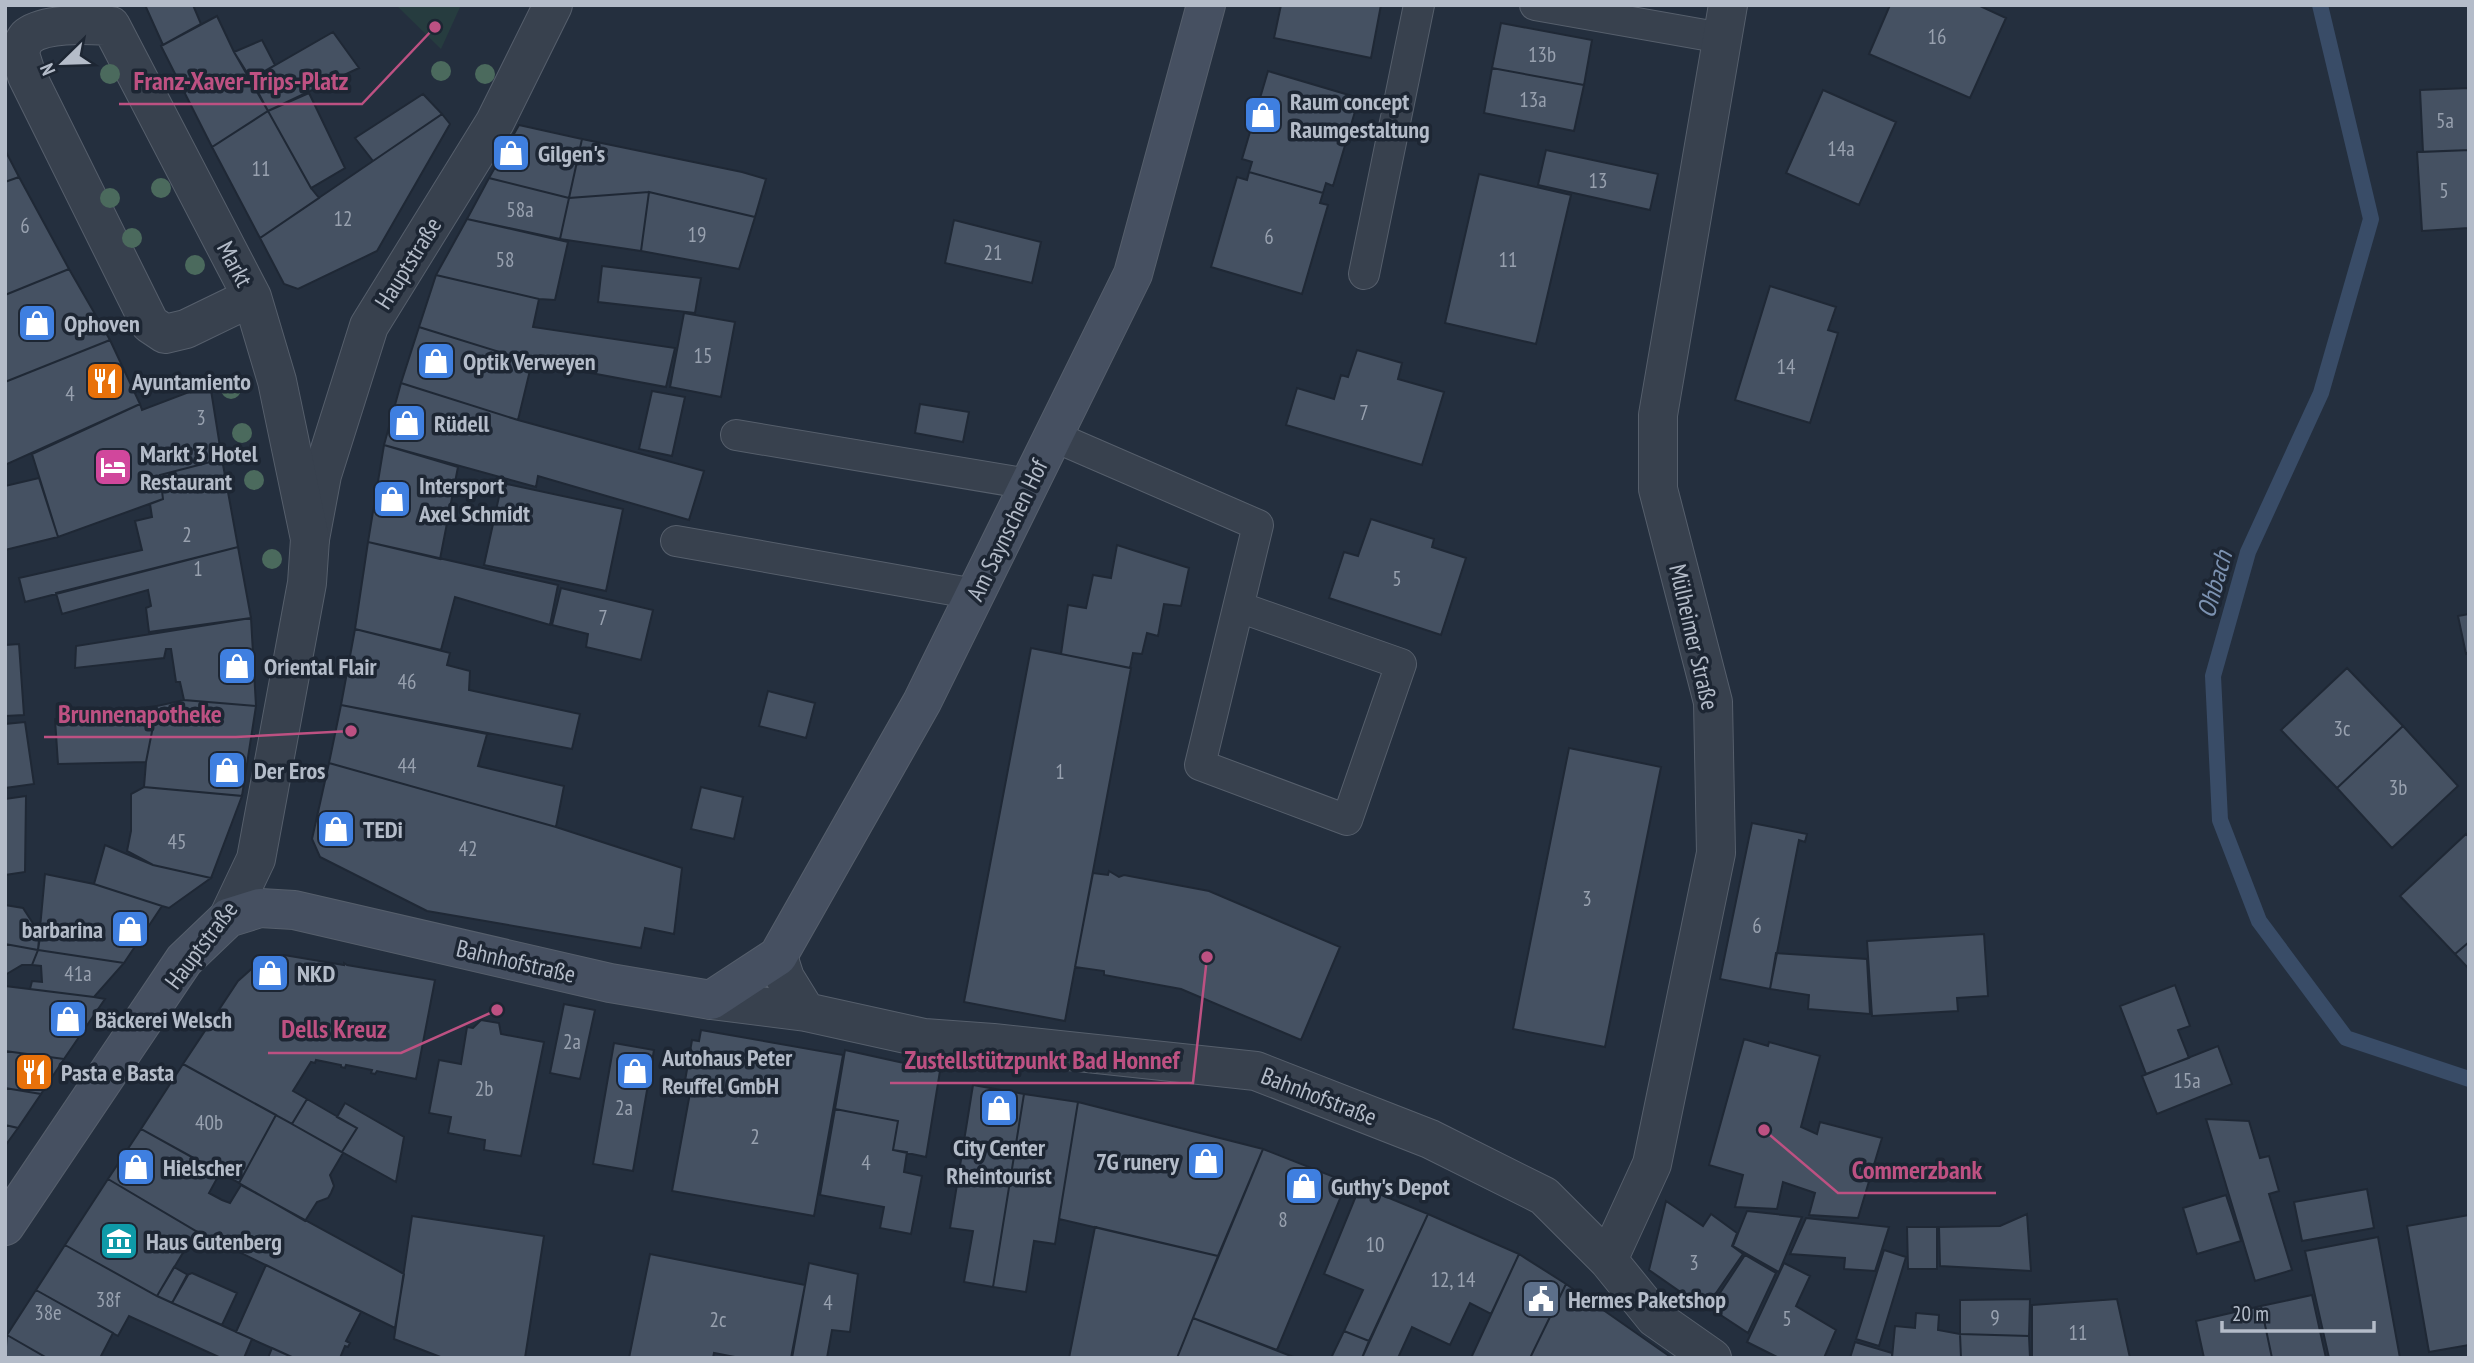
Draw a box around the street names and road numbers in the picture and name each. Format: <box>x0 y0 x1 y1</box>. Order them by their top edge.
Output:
street label: Hauptstraße <box>368 211 448 315</box>
street label: Markt <box>210 236 260 293</box>
street label: Am Saynschen Hof <box>959 454 1055 606</box>
street label: Mülheimer Straße <box>1662 561 1726 713</box>
street label: Hauptstraße <box>158 895 244 995</box>
street label: Bahnhofstraße <box>453 932 579 990</box>
street label: Bahnhofstraße <box>1257 1060 1381 1132</box>

